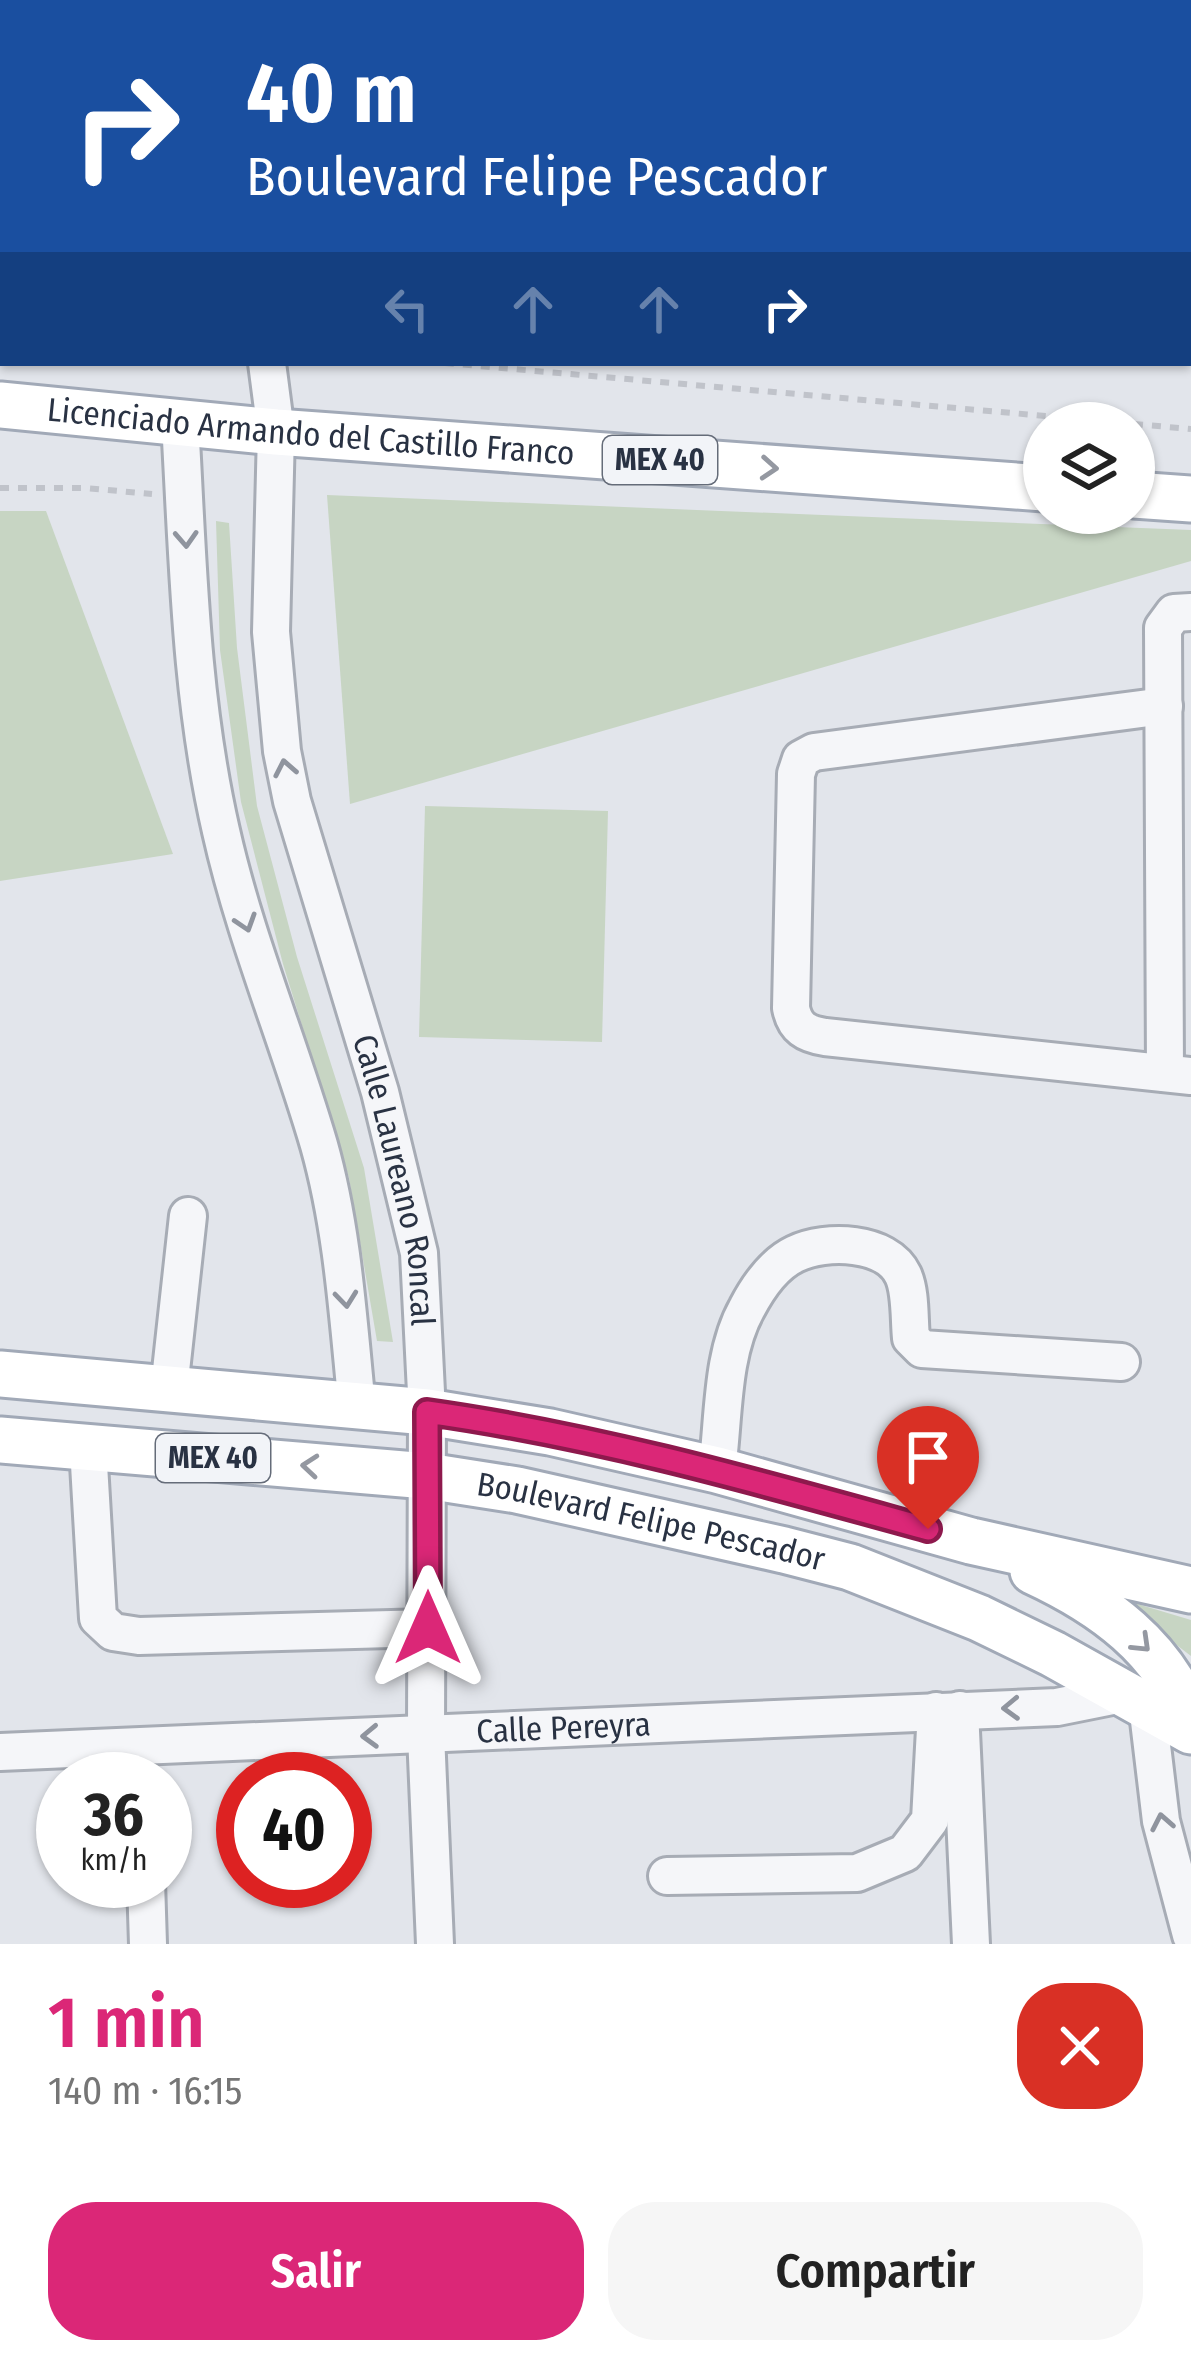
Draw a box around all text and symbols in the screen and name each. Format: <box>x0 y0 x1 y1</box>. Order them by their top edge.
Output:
text: 40 m <box>246 43 417 144</box>
icon: right <box>48 48 204 204</box>
text: Boulevard Felipe Pescador <box>246 145 827 209</box>
icon: left <box>374 276 440 342</box>
icon: ahead <box>500 276 566 342</box>
icon: ahead <box>626 276 692 342</box>
icon: right <box>752 276 818 342</box>
street label: Licenciado Armando del Castillo Franco <box>45 390 576 474</box>
map controls <box>1023 402 1155 534</box>
button: layers <box>1023 402 1155 534</box>
road number: MEX 40 <box>603 436 717 484</box>
one-way arrow <box>760 455 779 481</box>
one-way arrow <box>173 530 199 549</box>
one-way arrow <box>273 759 299 779</box>
one-way arrow <box>231 912 256 933</box>
street label: Calle Laureano Roncal <box>344 1030 443 1327</box>
one-way arrow <box>333 1289 358 1308</box>
pin <box>877 1406 979 1529</box>
icon: arrive <box>895 1424 961 1490</box>
road number: MEX 40 <box>156 1434 270 1482</box>
one-way arrow <box>300 1454 319 1479</box>
street label: Boulevard Felipe Pescador <box>474 1464 830 1580</box>
position arrow <box>365 1565 491 1691</box>
one-way arrow <box>1128 1629 1150 1651</box>
one-way arrow <box>1001 1695 1020 1721</box>
street label: Calle Pereyra <box>476 1704 651 1752</box>
one-way arrow <box>360 1723 379 1749</box>
speed limit sign: 40 <box>216 1752 372 1908</box>
text: 36 <box>84 1779 144 1851</box>
one-way arrow <box>1150 1812 1176 1832</box>
text: km/h <box>81 1842 147 1878</box>
text: 1 min <box>48 1980 205 2066</box>
button: close <box>1017 1983 1143 2109</box>
text: 140 m · 16:15 <box>48 2068 243 2114</box>
button: Salir <box>48 2202 584 2340</box>
button: Compartir <box>608 2202 1143 2340</box>

